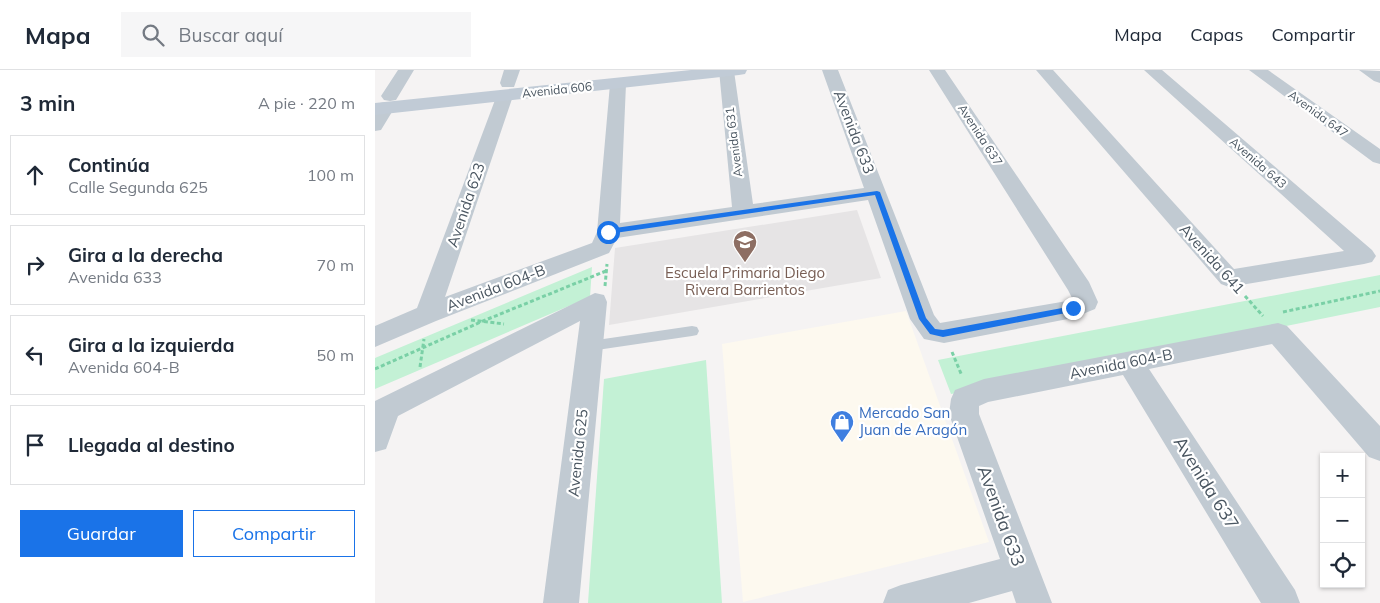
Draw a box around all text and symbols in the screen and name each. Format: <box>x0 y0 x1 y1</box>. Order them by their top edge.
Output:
search box <box>121 12 471 57</box>
text: Mapa <box>25 20 91 50</box>
icon: search <box>139 21 167 49</box>
text: Buscar aquí <box>179 23 283 47</box>
text: Mapa <box>1114 23 1162 46</box>
text: Capas <box>1190 23 1244 46</box>
text: Compartir <box>1272 23 1355 46</box>
street label: Avenida 606 <box>521 78 593 101</box>
street label: Avenida 633 <box>830 87 879 176</box>
street label: Avenida 647 <box>1285 87 1351 140</box>
text: 3 min <box>20 90 75 116</box>
text: A pie · 220 m <box>258 93 355 113</box>
street label: Avenida 637 <box>955 101 1006 168</box>
street label: Avenida 631 <box>722 106 745 178</box>
street label: Avenida 643 <box>1227 134 1290 191</box>
text: Continúa <box>68 153 150 177</box>
street label: Avenida 623 <box>442 160 489 249</box>
icon: ahead <box>21 161 49 189</box>
text: 100 m <box>307 165 354 185</box>
text: Calle Segunda 625 <box>68 177 208 197</box>
street label: Avenida 641 <box>1176 220 1249 298</box>
route start <box>597 221 620 244</box>
school or university icon: Escuela Primaria Diego Rivera Barrientos <box>732 229 758 263</box>
text: Gira a la derecha <box>68 243 223 267</box>
icon: right <box>21 251 49 279</box>
text: 70 m <box>317 255 354 275</box>
street label: Avenida 604-B <box>444 260 548 315</box>
place label: Escuela Primaria Diego Rivera Barrientos <box>665 263 825 299</box>
text: Avenida 633 <box>68 267 162 287</box>
route end <box>1062 297 1085 320</box>
text: Gira a la izquierda <box>68 333 234 357</box>
icon: left <box>21 341 49 369</box>
street label: Avenida 604-B <box>1068 344 1174 383</box>
text: 50 m <box>317 345 354 365</box>
text: Avenida 604-B <box>68 357 180 377</box>
place label: Mercado San Juan de Aragón <box>859 403 967 439</box>
street label: Avenida 625 <box>563 408 592 498</box>
shop icon: Mercado San Juan de Aragón <box>829 409 855 443</box>
icon: arrive <box>21 431 49 459</box>
street label: Avenida 637 <box>1169 432 1244 534</box>
text: Llegada al destino <box>68 433 235 457</box>
map controls <box>1320 453 1365 588</box>
button: + <box>1320 453 1365 498</box>
street label: Avenida 633 <box>973 462 1030 569</box>
button: − <box>1320 498 1365 543</box>
button: Guardar <box>20 510 183 557</box>
button: Compartir <box>193 510 355 557</box>
button: locate <box>1320 543 1365 588</box>

